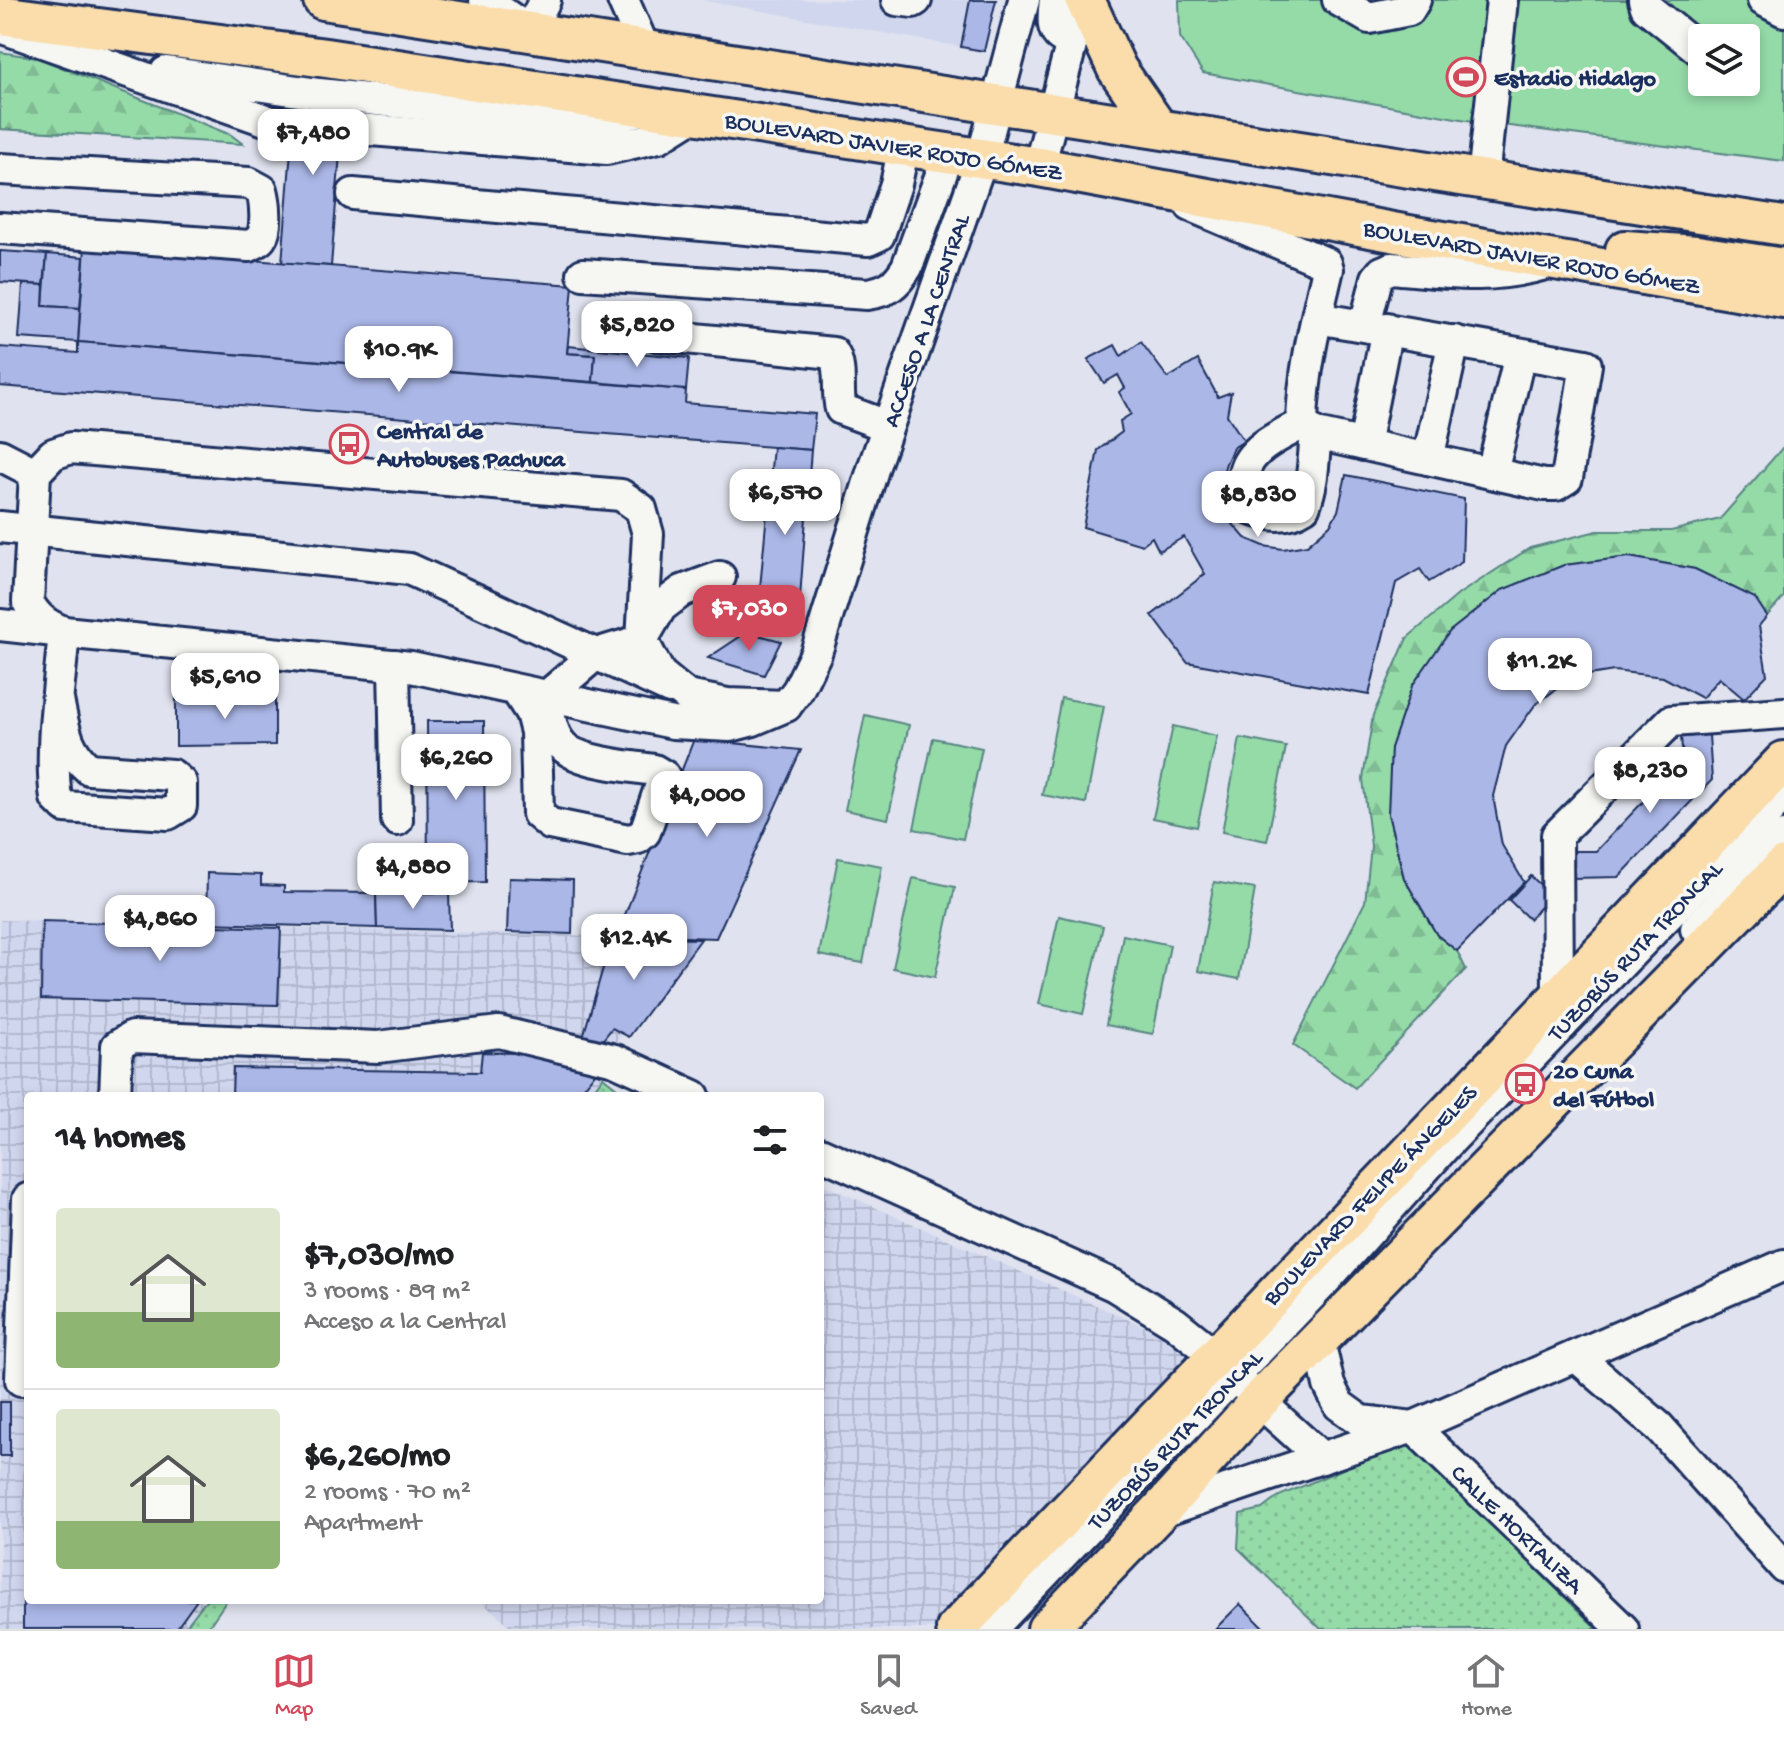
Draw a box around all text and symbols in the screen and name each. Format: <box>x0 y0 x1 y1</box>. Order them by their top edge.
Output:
map controls <box>1688 24 1760 96</box>
button: layers <box>1688 24 1760 96</box>
sports icon: Estadio Hidalgo <box>1445 56 1487 98</box>
place label: Estadio Hidalgo <box>1494 66 1657 95</box>
street label: BOULEVARD JAVIER ROJO GÓMEZ <box>722 107 1065 190</box>
pin: $7,480 <box>248 109 378 177</box>
text: $7,480 <box>276 119 350 150</box>
street label: ACCESO A LA CENTRAL <box>878 210 979 431</box>
street label: BOULEVARD JAVIER ROJO GÓMEZ <box>1360 215 1703 303</box>
pin: $5,820 <box>572 301 702 369</box>
text: $5,820 <box>599 311 675 342</box>
pin: $10.9K <box>334 326 464 394</box>
text: $10.9K <box>363 336 435 367</box>
place label: Central de Autobuses Pachuca <box>376 419 566 476</box>
bus stop icon: Central de Autobuses Pachuca <box>328 423 370 465</box>
pin: $6,570 <box>720 469 850 537</box>
pin: $8,830 <box>1193 471 1323 539</box>
text: $6,570 <box>748 479 822 510</box>
text: $8,830 <box>1220 481 1296 512</box>
pin: $7,030 <box>684 585 814 653</box>
text: $7,030 <box>711 595 787 626</box>
pin: $11.2K <box>1475 638 1605 706</box>
text: $11.2K <box>1506 648 1574 679</box>
pin: $5,610 <box>160 653 290 721</box>
text: $5,610 <box>189 663 261 694</box>
pin: $6,260 <box>391 734 521 802</box>
text: $6,260 <box>419 744 493 775</box>
pin: $8,230 <box>1585 747 1715 815</box>
text: $8,230 <box>1612 757 1688 788</box>
pin: $4,000 <box>642 771 772 839</box>
text: $4,000 <box>669 781 745 812</box>
pin: $4,880 <box>348 843 478 911</box>
text: $4,880 <box>375 853 451 884</box>
street label: TUZOBÚS RUTA TRONCAL <box>1542 855 1731 1050</box>
pin: $4,860 <box>95 895 225 963</box>
text: $4,860 <box>123 905 197 936</box>
pin: $12.4K <box>569 914 699 982</box>
text: $12.4K <box>599 924 669 955</box>
place label: 20 Cuna del Fútbol <box>1553 1059 1654 1116</box>
bus stop icon: 20 Cuna del Fútbol <box>1504 1063 1546 1105</box>
street label: BOULEVARD FELIPE ÁNGELES <box>1258 1079 1485 1314</box>
icon: filters <box>748 1118 792 1162</box>
text: 14 homes <box>56 1120 184 1160</box>
text: $7,030/mo <box>304 1237 454 1277</box>
icon: home <box>120 1240 216 1336</box>
text: 3 rooms · 89 m² <box>304 1277 471 1308</box>
text: Acceso a la Central <box>304 1308 506 1339</box>
street label: TUZOBÚS RUTA TRONCAL <box>1082 1344 1271 1539</box>
text: $6,260/mo <box>304 1438 450 1478</box>
icon: home <box>120 1441 216 1537</box>
street label: CALLE HORTALIZA <box>1443 1460 1589 1603</box>
text: 2 rooms · 70 m² <box>304 1478 471 1509</box>
text: Apartment <box>304 1509 421 1540</box>
tab: Map <box>272 1649 316 1723</box>
tab: Saved <box>860 1649 917 1723</box>
tab: Home <box>1461 1649 1512 1723</box>

